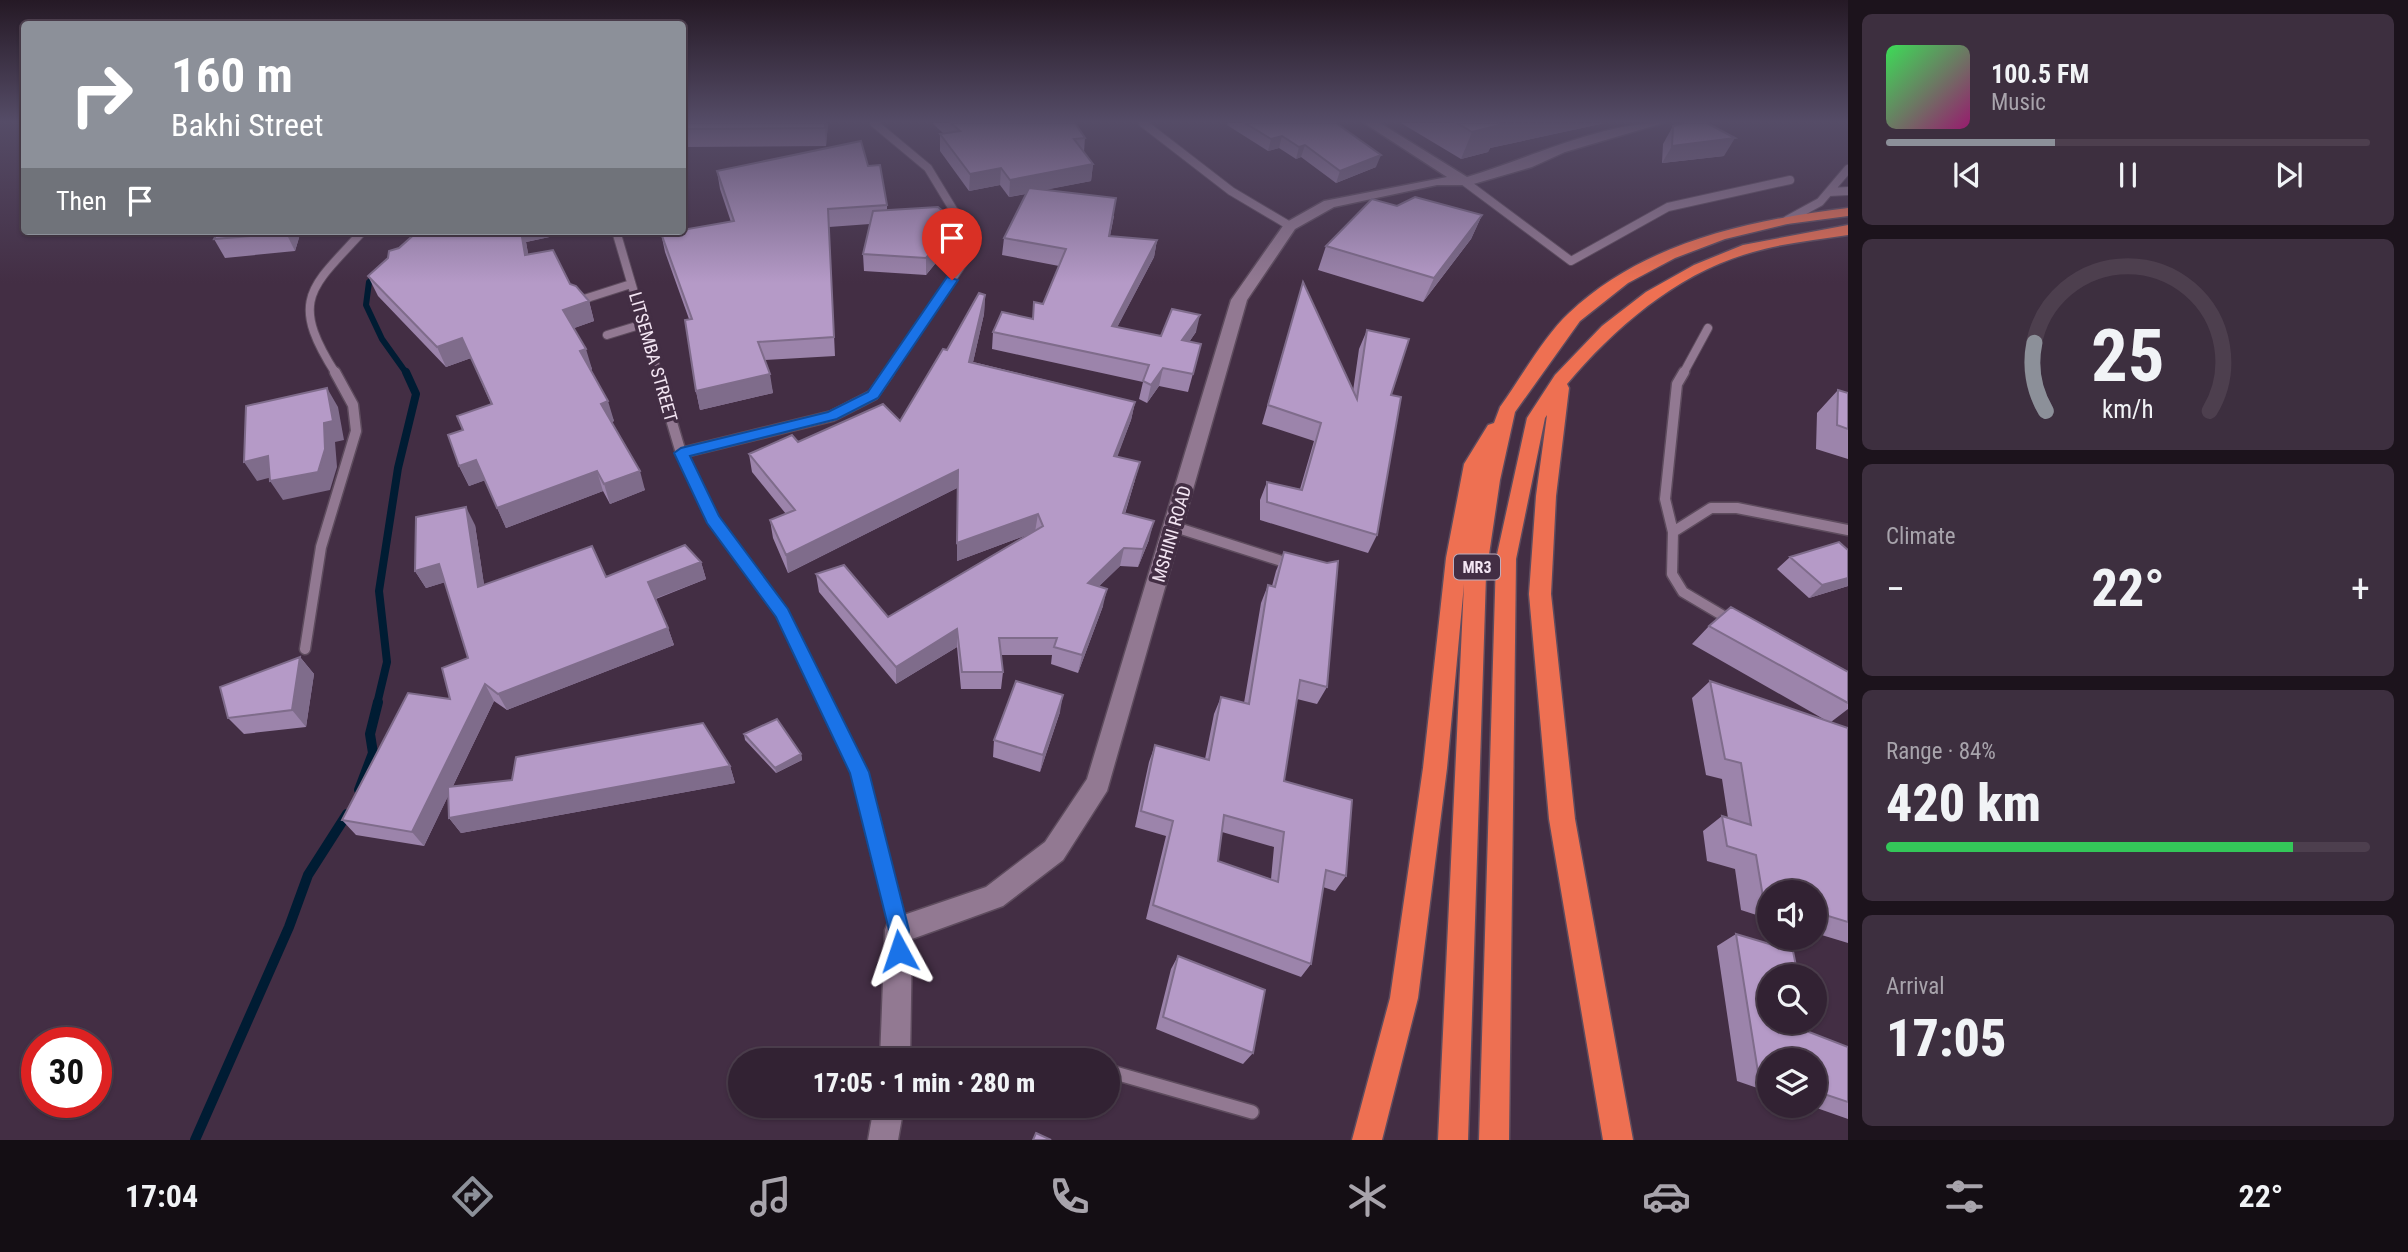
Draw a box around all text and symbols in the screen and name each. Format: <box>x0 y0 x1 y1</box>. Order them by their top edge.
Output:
text: 160 m <box>171 47 293 104</box>
icon: right <box>56 49 147 140</box>
text: 100.5 FM <box>1991 59 2089 89</box>
text: Music <box>1991 89 2046 116</box>
text: Bakhi Street <box>171 106 323 144</box>
icon: previous <box>1948 156 1986 194</box>
icon: pause <box>2109 156 2147 194</box>
icon: next <box>2270 156 2308 194</box>
icon: arrive <box>121 182 159 220</box>
text: Then <box>56 186 107 216</box>
pin <box>922 208 982 280</box>
icon: arrive <box>933 219 971 257</box>
street label: LITSEMBA STREET <box>625 290 682 424</box>
text: 25 <box>2091 313 2165 399</box>
text: km/h <box>2102 395 2154 424</box>
street label: MSHINI ROAD <box>1148 483 1195 584</box>
text: Climate <box>1886 523 1956 550</box>
road number: MR3 <box>1454 554 1500 580</box>
text: 22° <box>2091 558 2165 619</box>
text: − <box>1886 567 1905 611</box>
text: + <box>2351 567 2370 611</box>
text: Range · 84% <box>1886 738 1996 765</box>
text: 420 km <box>1886 773 2041 834</box>
map controls <box>1757 880 1827 1118</box>
button: sound <box>1757 880 1827 950</box>
position arrow <box>862 914 936 988</box>
button: search <box>1757 964 1827 1034</box>
text: Arrival <box>1886 973 1945 1000</box>
text: 17:05 <box>1886 1008 2006 1069</box>
speed limit sign: 30 <box>21 1027 112 1118</box>
button: layers <box>1757 1048 1827 1118</box>
text: 17:05 · 1 min · 280 m <box>813 1068 1035 1098</box>
icon: directions <box>448 1172 497 1221</box>
icon: music <box>746 1172 795 1221</box>
icon: phone <box>1045 1172 1094 1221</box>
icon: climate <box>1343 1172 1392 1221</box>
icon: car <box>1642 1172 1691 1221</box>
icon: filters <box>1940 1172 1989 1221</box>
text: 17:04 <box>125 1177 198 1215</box>
text: 22° <box>2238 1177 2283 1215</box>

